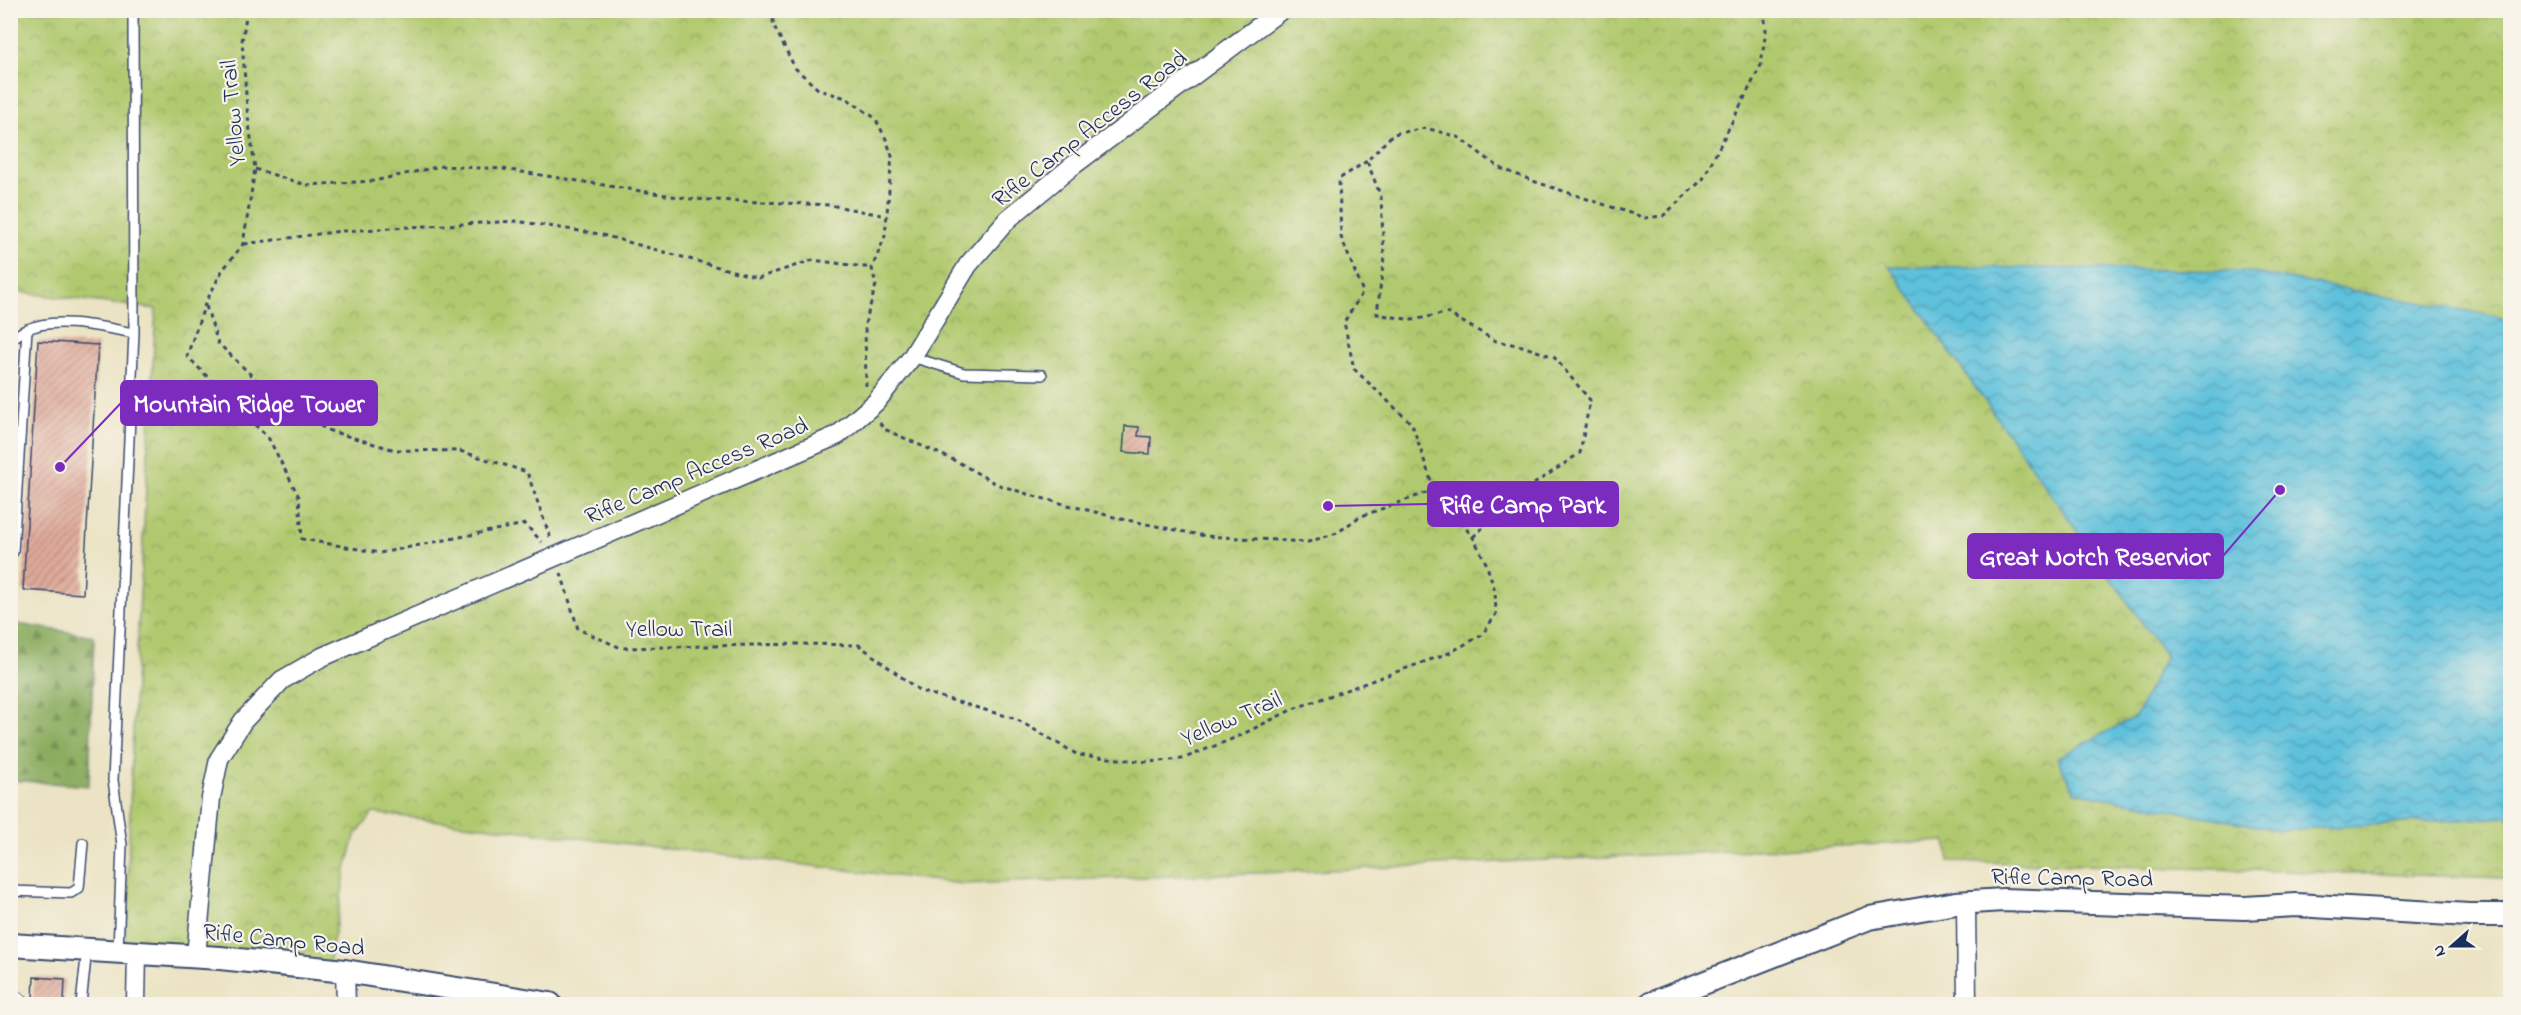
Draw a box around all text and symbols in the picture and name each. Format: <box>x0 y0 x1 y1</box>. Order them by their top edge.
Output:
street label: Rifle Camp Access Road <box>985 42 1196 218</box>
street label: Yellow Trail <box>212 58 257 167</box>
callout: Mountain Ridge Tower <box>121 381 377 425</box>
text: Mountain Ridge Tower <box>133 387 366 426</box>
street label: Rifle Camp Access Road <box>580 409 815 535</box>
callout: Rifle Camp Park <box>1428 482 1618 526</box>
text: Rifle Camp Park <box>1440 488 1607 526</box>
callout: Great Notch Reservior <box>1968 534 2223 578</box>
text: Great Notch Reservior <box>1980 540 2211 578</box>
street label: Yellow Trail <box>626 613 732 648</box>
street label: Yellow Trail <box>1176 683 1288 757</box>
street label: Rifle Camp Road <box>1990 861 2154 898</box>
street label: Rifle Camp Road <box>201 916 367 967</box>
north arrow <box>2422 916 2482 976</box>
text: N <box>2427 941 2453 960</box>

